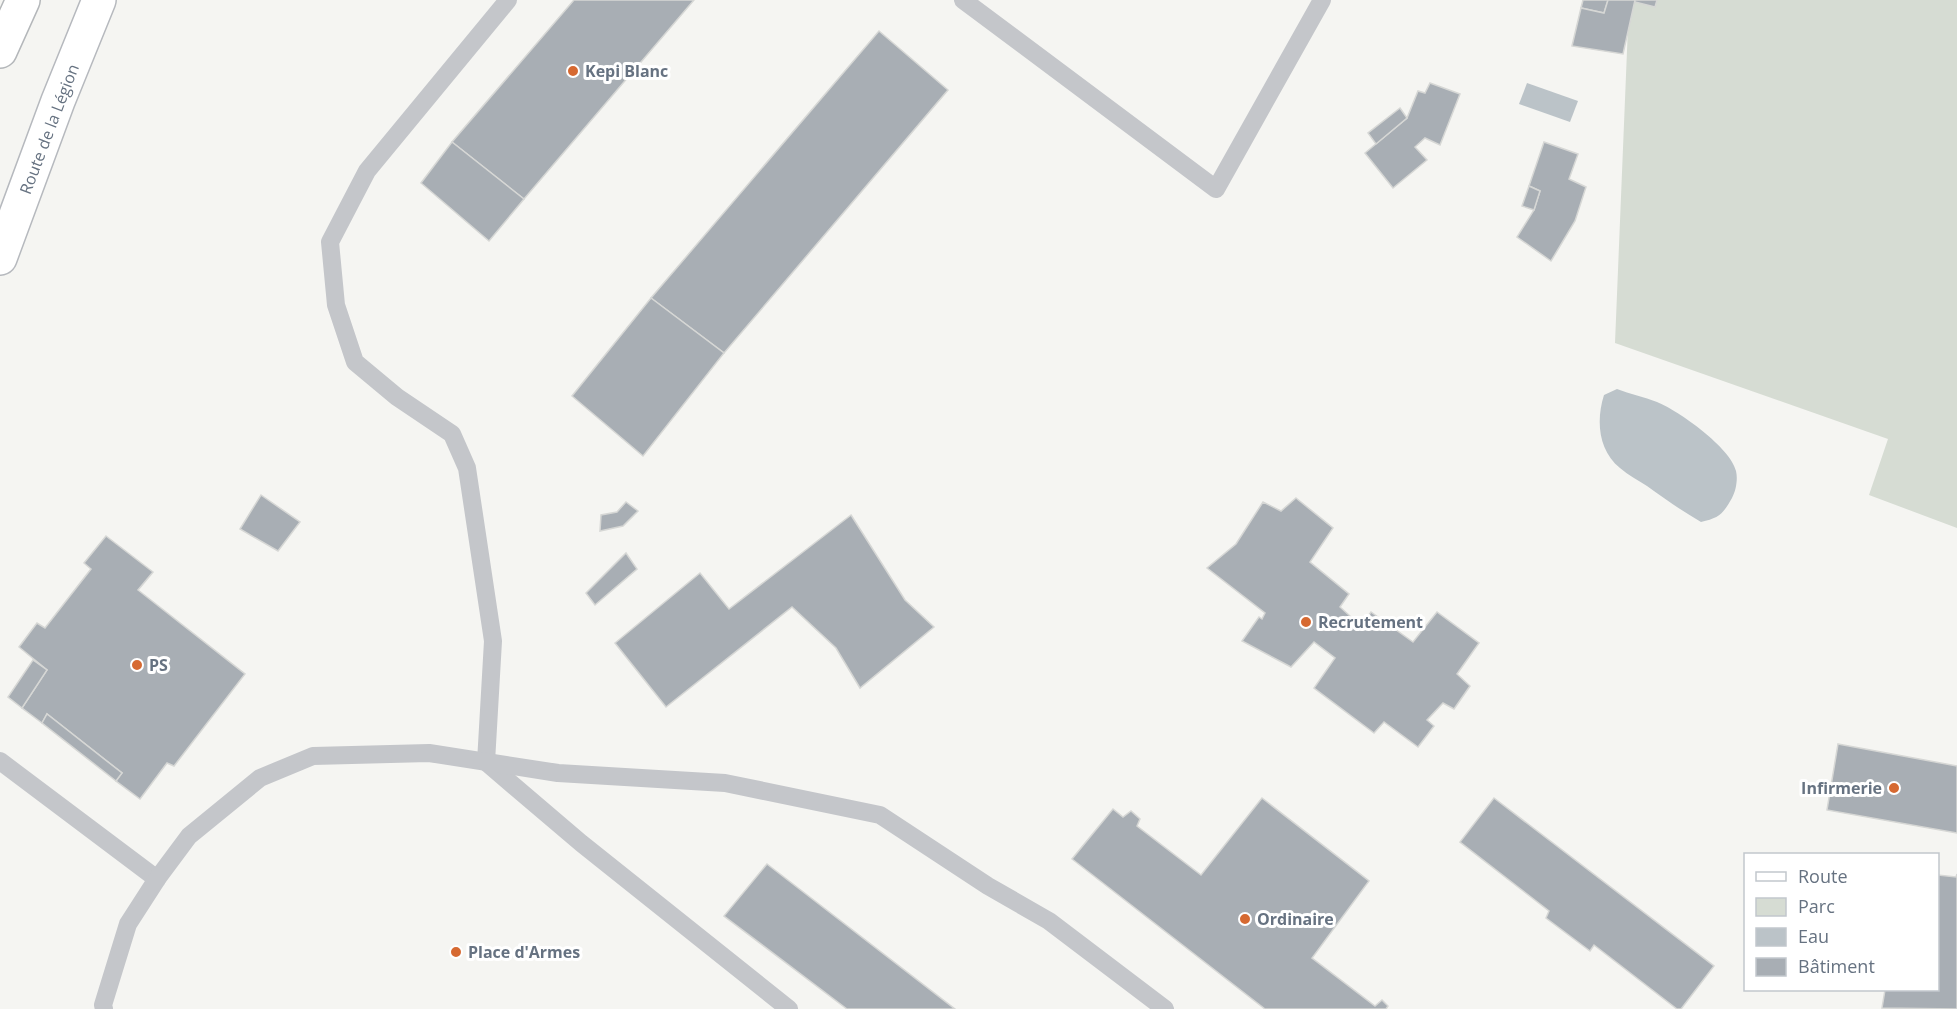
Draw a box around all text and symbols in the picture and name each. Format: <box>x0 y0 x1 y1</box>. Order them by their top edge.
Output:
place label: Kepi Blanc <box>585 60 668 82</box>
street label: Route de la Légion <box>14 61 84 197</box>
marker: Kepi Blanc <box>566 64 580 78</box>
place label: Recrutement <box>1318 611 1423 633</box>
marker: Recrutement <box>1299 615 1313 629</box>
place label: PS <box>149 654 168 676</box>
marker: PS <box>130 658 144 672</box>
place label: Infirmerie <box>1801 777 1882 799</box>
marker: Infirmerie <box>1887 781 1901 795</box>
legend <box>1744 853 1939 991</box>
text: Route <box>1798 864 1848 888</box>
text: Parc <box>1798 894 1835 918</box>
place label: Ordinaire <box>1257 908 1334 930</box>
marker: Ordinaire <box>1238 912 1252 926</box>
text: Eau <box>1798 924 1829 948</box>
place label: Place d'Armes <box>468 941 580 963</box>
marker: Place d'Armes <box>449 945 463 959</box>
text: Bâtiment <box>1798 954 1875 978</box>

